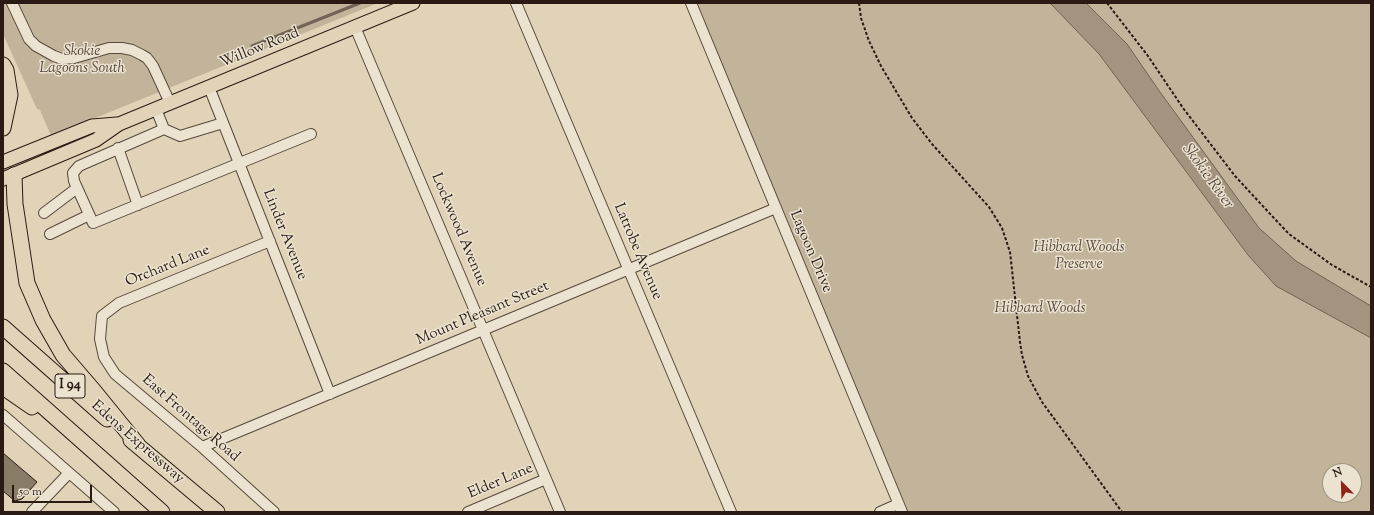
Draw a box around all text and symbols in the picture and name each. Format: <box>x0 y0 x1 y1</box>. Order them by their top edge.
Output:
street label: Willow Road <box>218 25 302 73</box>
park label: Skokie Lagoons South <box>39 43 125 78</box>
water label: Skokie River <box>1177 141 1237 213</box>
street label: Lockwood Avenue <box>426 171 490 289</box>
street label: Linder Avenue <box>258 187 310 283</box>
street label: Latrobe Avenue <box>609 201 665 303</box>
street label: Lagoon Drive <box>785 208 835 296</box>
park label: Hibbard Woods Preserve <box>1033 239 1125 274</box>
street label: Orchard Lane <box>123 242 213 292</box>
street label: Mount Pleasant Street <box>414 278 552 350</box>
park label: Hibbard Woods <box>994 300 1086 318</box>
street label: East Frontage Road <box>137 372 243 466</box>
road number: I 94 <box>55 374 85 398</box>
street label: Edens Expressway <box>87 398 187 488</box>
street label: Elder Lane <box>466 460 536 504</box>
north arrow <box>1322 463 1362 503</box>
text: N <box>1331 464 1345 482</box>
scale bar <box>14 477 94 503</box>
text: 50 m <box>19 483 42 501</box>

